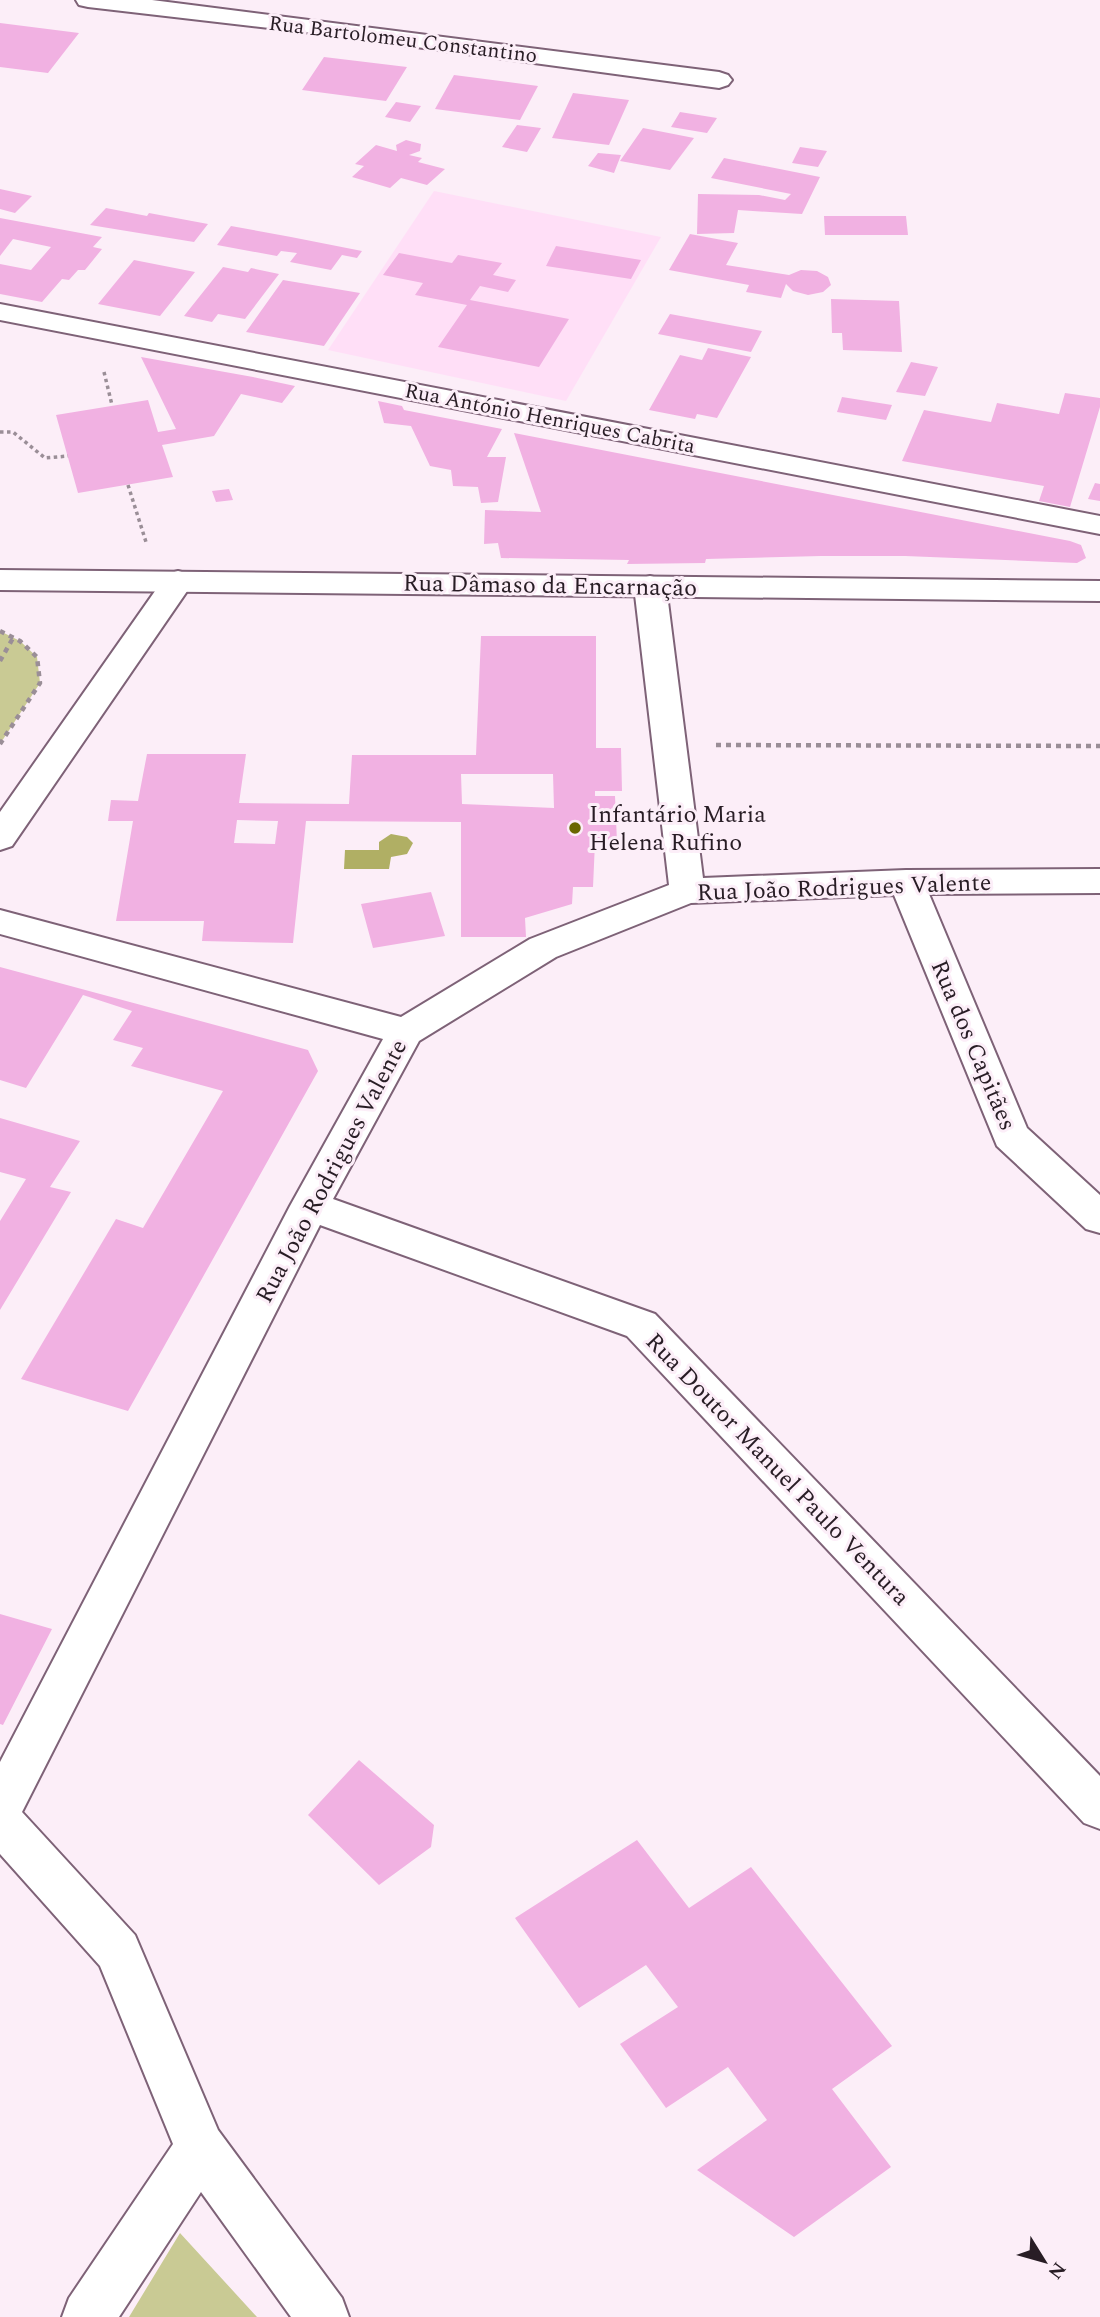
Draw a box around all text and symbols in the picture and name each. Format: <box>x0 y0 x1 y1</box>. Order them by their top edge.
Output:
street label: Rua Bartolomeu Constantino <box>267 8 539 72</box>
street label: Rua António Henriques Cabrita <box>402 375 699 463</box>
street label: Rua Dâmaso da Encarnação <box>403 565 697 607</box>
place label: Infantário Maria Helena Rufino <box>589 797 766 861</box>
marker: Infantário Maria Helena Rufino <box>567 820 583 836</box>
street label: Rua João Rodrigues Valente <box>696 865 992 911</box>
street label: Rua dos Capitães <box>921 954 1025 1136</box>
street label: Rua João Rodrigues Valente <box>247 1033 417 1310</box>
street label: Rua Doutor Manuel Paulo Ventura <box>637 1325 918 1615</box>
north arrow <box>1009 2226 1079 2296</box>
text: N <box>1040 2255 1073 2285</box>

